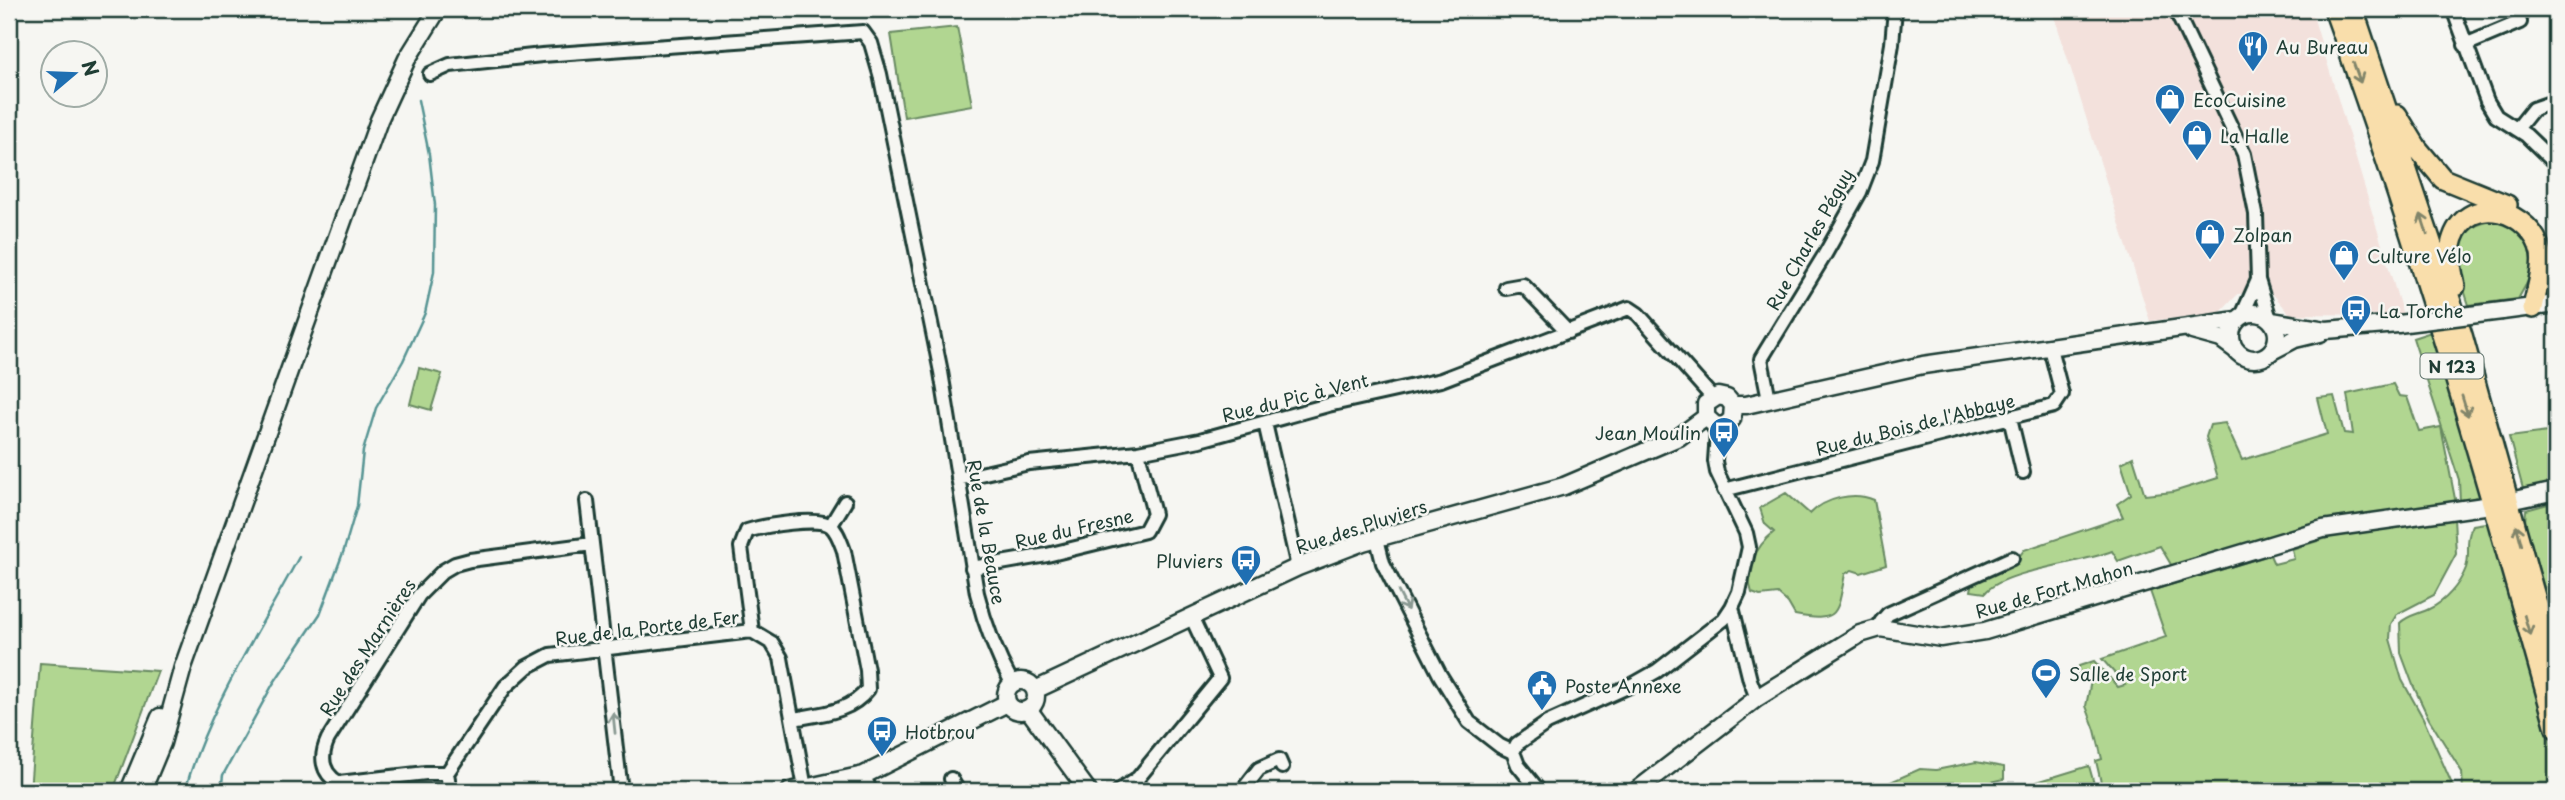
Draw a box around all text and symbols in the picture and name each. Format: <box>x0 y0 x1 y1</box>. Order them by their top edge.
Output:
restaurant icon: Au Bureau <box>2236 29 2270 73</box>
place label: Au Bureau <box>2276 33 2368 60</box>
north arrow <box>38 38 108 108</box>
text: N <box>75 56 107 80</box>
one-way arrow <box>2351 62 2364 84</box>
shop icon: EcoCuisine <box>2153 82 2187 126</box>
place label: EcoCuisine <box>2193 86 2286 113</box>
shop icon: La Halle <box>2180 118 2214 162</box>
place label: La Halle <box>2220 122 2290 149</box>
street label: Rue Charles Péguy <box>1759 163 1859 315</box>
one-way arrow <box>2417 213 2429 235</box>
shop icon: Zolpan <box>2193 217 2227 261</box>
place label: Zolpan <box>2233 221 2292 248</box>
shop icon: Culture Vélo <box>2327 238 2361 282</box>
place label: Culture Vélo <box>2367 242 2471 269</box>
bus stop icon: La Torche <box>2339 293 2373 337</box>
place label: La Torche <box>2379 297 2463 324</box>
road number: N 123 <box>2420 354 2484 378</box>
street label: Rue du Pic à Vent <box>1219 366 1371 428</box>
street label: Rue du Bois de l'Abbaye <box>1813 386 2017 462</box>
one-way arrow <box>2459 395 2472 417</box>
bus stop icon: Jean Moulin <box>1707 415 1741 459</box>
place label: Jean Moulin <box>1595 419 1701 446</box>
street label: Rue de la Beauce <box>961 457 1013 607</box>
street label: Rue des Pluviers <box>1292 492 1430 560</box>
street label: Rue du Fresne <box>1012 501 1136 555</box>
one-way arrow <box>2511 524 2524 546</box>
bus stop icon: Pluviers <box>1229 543 1263 587</box>
place label: Pluviers <box>1156 547 1223 574</box>
street label: Rue de Fort Mahon <box>1972 554 2136 624</box>
street label: Rue des Marnières <box>312 573 422 721</box>
one-way arrow <box>1396 590 1410 611</box>
street label: Rue de la Porte de Fer <box>554 602 741 652</box>
one-way arrow <box>2522 613 2535 635</box>
sports icon: Salle de Sport <box>2029 656 2063 700</box>
place label: Salle de Sport <box>2069 660 2187 687</box>
public building icon: Poste Annexe <box>1525 668 1559 712</box>
place label: Poste Annexe <box>1565 672 1682 699</box>
one-way arrow <box>607 713 620 735</box>
bus stop icon: Hotbrou <box>865 714 899 758</box>
place label: Hotbrou <box>905 718 975 745</box>

